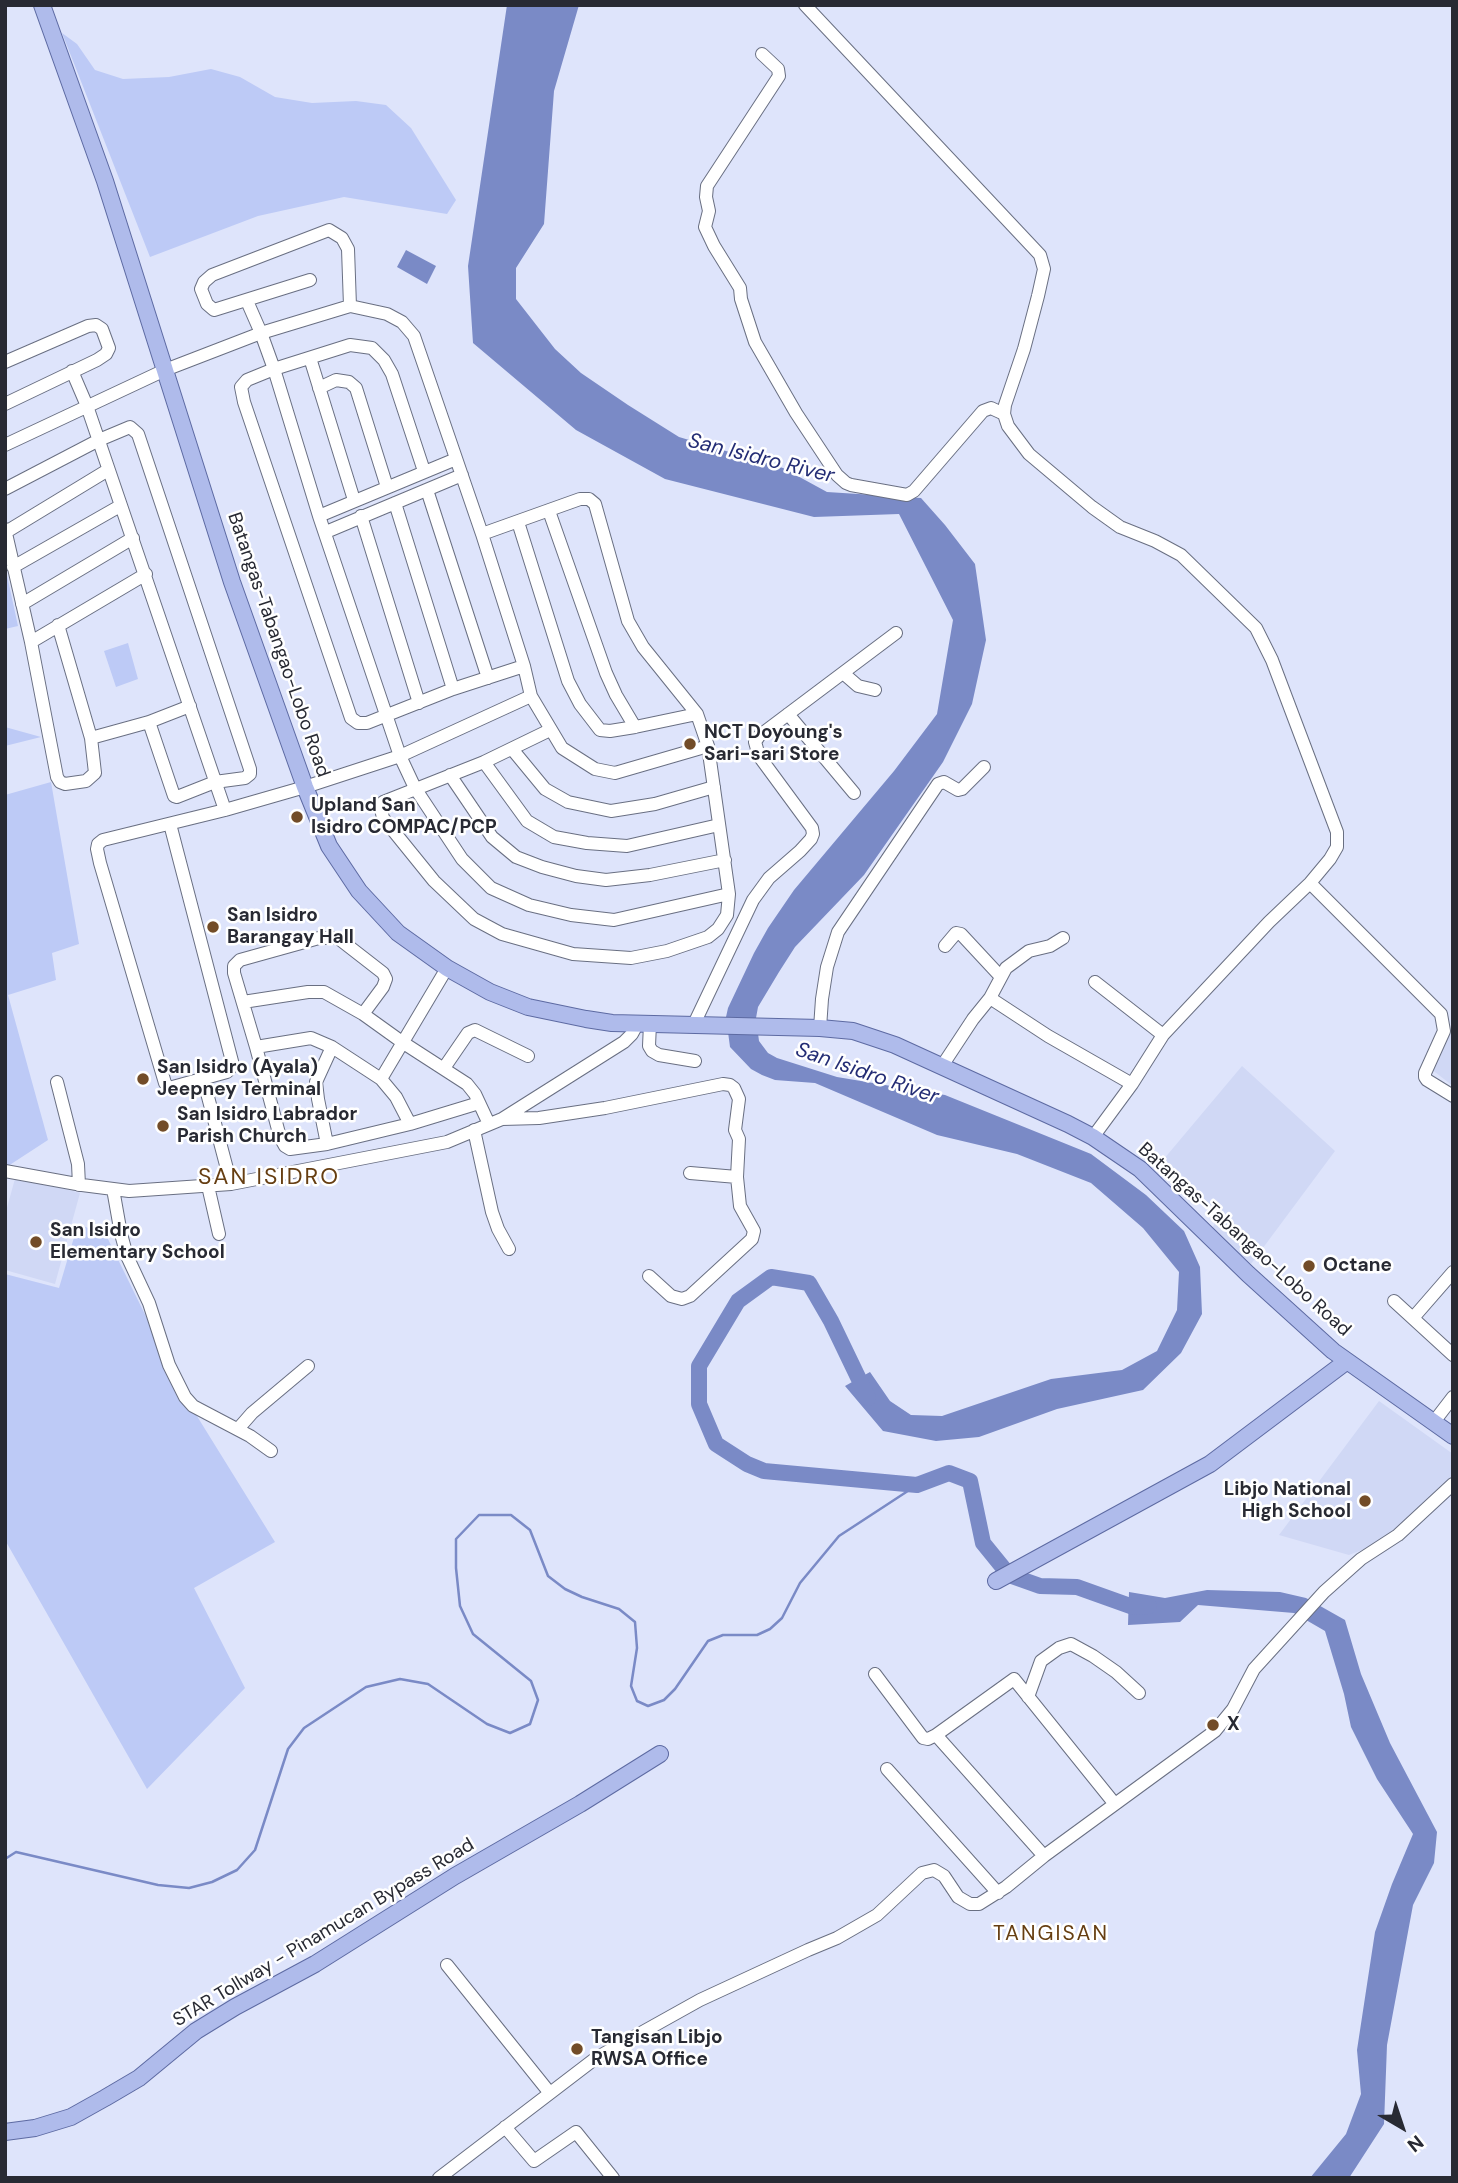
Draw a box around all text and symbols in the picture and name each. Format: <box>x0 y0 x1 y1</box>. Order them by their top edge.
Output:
water label: San Isidro River <box>685 429 837 489</box>
street label: Batangas-Tabangao-Lobo Road <box>222 510 334 780</box>
place label: NCT Doyoung's Sari-sari Store <box>704 722 843 766</box>
marker: NCT Doyoung's Sari-sari Store <box>682 736 698 752</box>
place label: Upland San Isidro COMPAC/PCP <box>311 795 497 839</box>
marker: Upland San Isidro COMPAC/PCP <box>289 809 305 825</box>
place label: San Isidro Barangay Hall <box>227 905 354 949</box>
marker: San Isidro Barangay Hall <box>205 919 221 935</box>
water label: San Isidro River <box>792 1038 942 1110</box>
place label: San Isidro (Ayala) Jeepney Terminal <box>157 1057 321 1101</box>
marker: San Isidro (Ayala) Jeepney Terminal <box>135 1071 151 1087</box>
place label: San Isidro Labrador Parish Church <box>177 1104 357 1148</box>
marker: San Isidro Labrador Parish Church <box>155 1118 171 1134</box>
street label: Batangas-Tabangao-Lobo Road <box>1133 1138 1355 1342</box>
district label: SAN ISIDRO <box>199 1164 339 1192</box>
place label: San Isidro Elementary School <box>50 1220 225 1264</box>
marker: San Isidro Elementary School <box>28 1234 44 1250</box>
place label: Octane <box>1323 1255 1392 1277</box>
marker: Octane <box>1301 1258 1317 1274</box>
place label: Libjo National High School <box>1224 1479 1351 1523</box>
marker: Libjo National High School <box>1357 1493 1373 1509</box>
place label: X <box>1227 1714 1240 1736</box>
marker: X <box>1205 1717 1221 1733</box>
street label: STAR Tollway - Pinamucan Bypass Road <box>169 1834 479 2032</box>
district label: TANGISAN <box>994 1921 1108 1947</box>
place label: Tangisan Libjo RWSA Office <box>591 2027 723 2071</box>
marker: Tangisan Libjo RWSA Office <box>569 2041 585 2057</box>
north arrow <box>1367 2092 1437 2162</box>
text: N <box>1402 2130 1429 2158</box>

